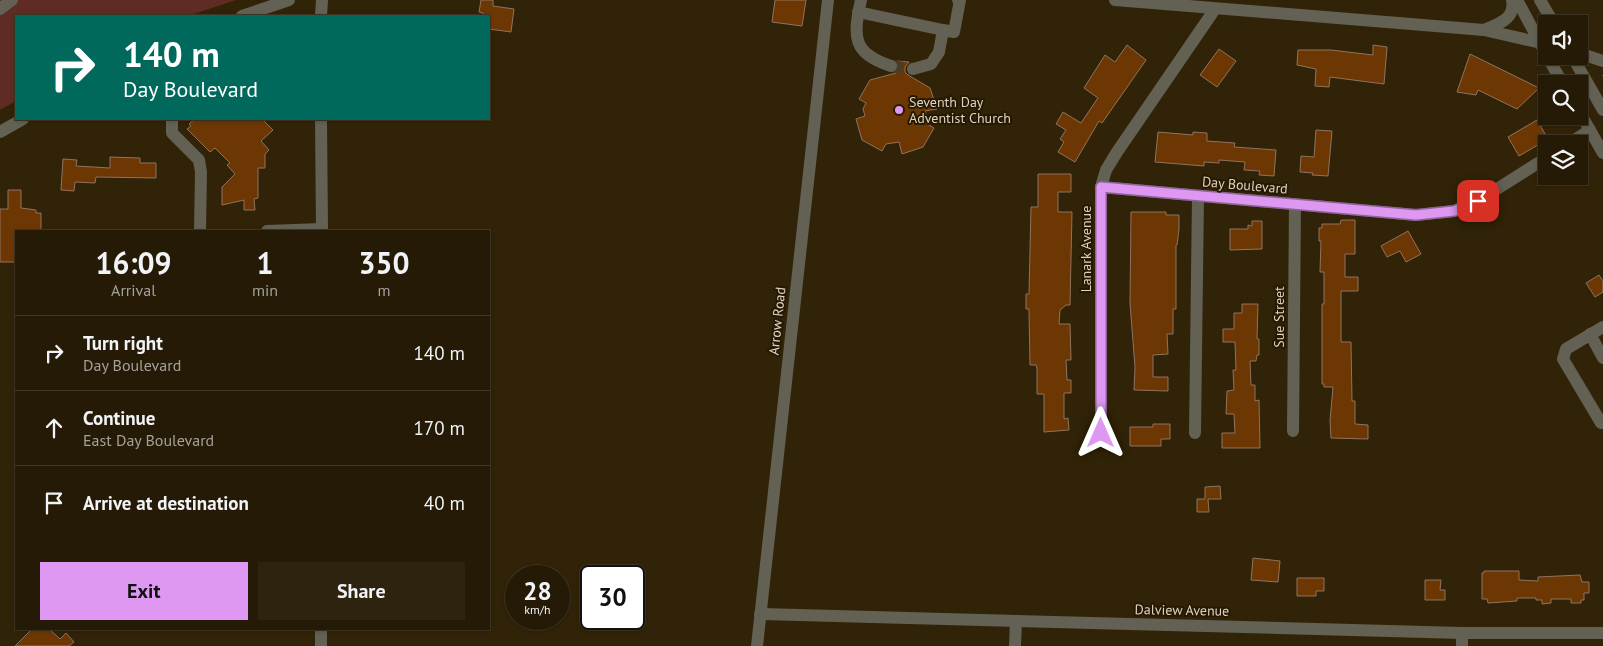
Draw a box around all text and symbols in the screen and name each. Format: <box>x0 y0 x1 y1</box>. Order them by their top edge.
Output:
map controls <box>1538 15 1588 185</box>
button: sound <box>1538 15 1588 65</box>
text: 140 m <box>123 31 220 77</box>
icon: right <box>40 35 105 100</box>
text: Day Boulevard <box>123 75 258 103</box>
button: search <box>1538 75 1588 125</box>
place label: Seventh Day Adventist Church <box>909 93 1011 127</box>
marker: Seventh Day Adventist Church <box>893 104 905 116</box>
button: layers <box>1538 135 1588 185</box>
street label: Day Boulevard <box>1201 172 1289 198</box>
pin <box>1457 180 1499 222</box>
icon: arrive <box>1464 187 1492 215</box>
street label: Lanark Avenue <box>1077 206 1095 292</box>
text: 16:09 <box>95 243 172 282</box>
text: 1 <box>257 243 274 282</box>
text: 350 <box>358 243 410 282</box>
text: Arrival <box>111 280 156 300</box>
text: min <box>252 280 278 300</box>
text: m <box>378 280 391 300</box>
street label: Arrow Road <box>764 286 790 356</box>
street label: Sue Street <box>1270 286 1288 348</box>
text: Turn right <box>83 331 163 355</box>
icon: right <box>40 339 68 367</box>
text: 140 m <box>413 341 465 365</box>
text: Day Boulevard <box>83 355 181 375</box>
text: Continue <box>83 406 155 430</box>
position arrow <box>1074 406 1126 458</box>
icon: ahead <box>40 414 68 442</box>
text: 170 m <box>413 416 465 440</box>
text: East Day Boulevard <box>83 430 214 450</box>
icon: arrive <box>40 489 68 517</box>
text: Arrive at destination <box>83 491 249 515</box>
text: 40 m <box>424 491 465 515</box>
button: Exit <box>40 562 248 620</box>
button: Share <box>258 562 465 620</box>
speed limit sign: 30 <box>580 565 645 630</box>
text: 28 <box>523 575 552 607</box>
street label: Dalview Avenue <box>1135 600 1229 620</box>
text: km/h <box>524 602 551 617</box>

